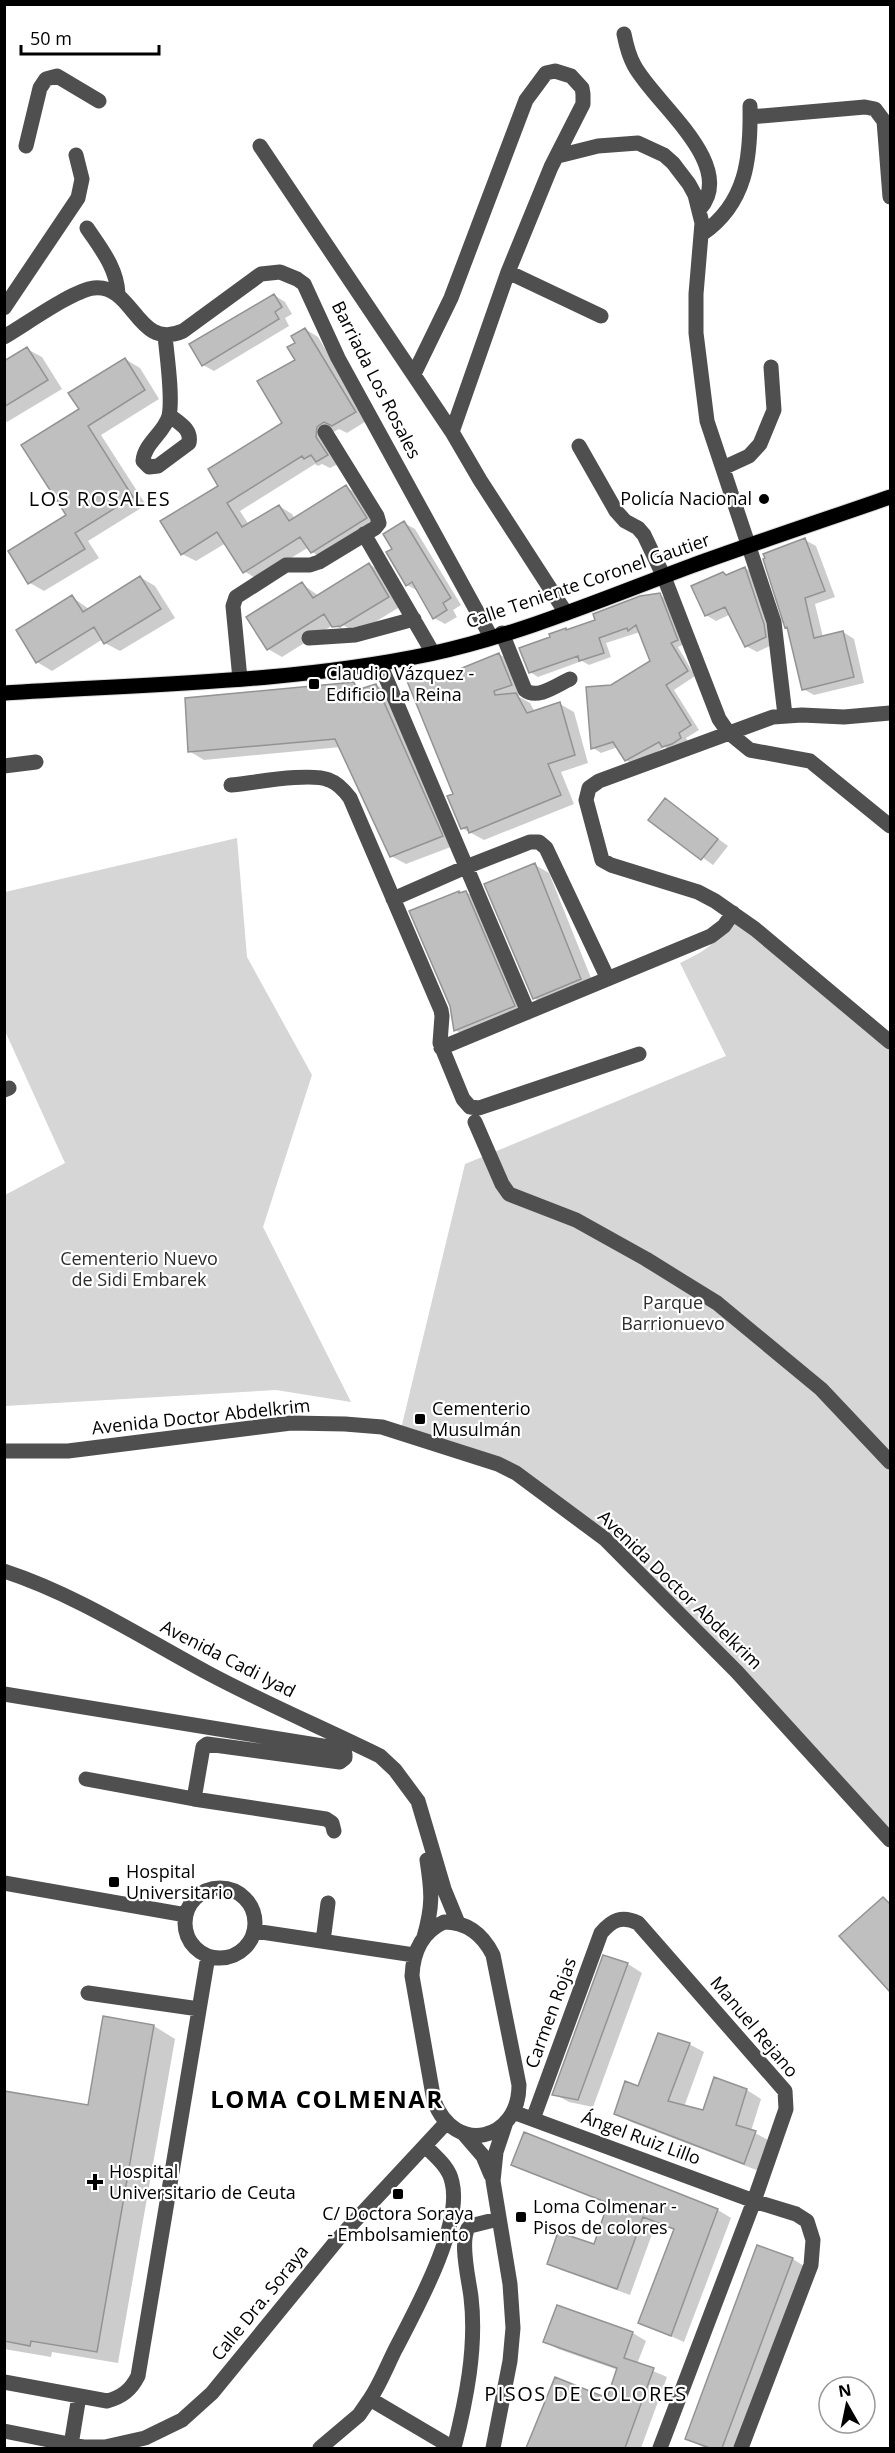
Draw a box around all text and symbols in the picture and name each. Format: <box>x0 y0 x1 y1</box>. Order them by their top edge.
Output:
scale bar <box>21 18 159 56</box>
text: 50 m <box>30 26 72 50</box>
street label: Barriada Los Rosales <box>327 297 427 462</box>
district label: LOS ROSALES <box>29 485 171 512</box>
place label: Policía Nacional <box>620 486 752 510</box>
marker: Policía Nacional <box>757 492 771 506</box>
street label: Calle Teniente Coronel Gautier <box>463 527 713 633</box>
place label: Claudio Vázquez - Edificio La Reina <box>326 661 474 706</box>
marker: Claudio Vázquez - Edificio La Reina <box>307 677 321 691</box>
park label: Cementerio Nuevo de Sidi Embarek <box>60 1246 218 1291</box>
park label: Parque Barrionuevo <box>621 1290 725 1335</box>
street label: Avenida Doctor Abdelkrim <box>90 1393 311 1439</box>
place label: Cementerio Musulmán <box>432 1396 531 1441</box>
marker: Cementerio Musulmán <box>413 1412 427 1426</box>
street label: Avenida Doctor Abdelkrim <box>593 1504 768 1674</box>
street label: Avenida Cadi Iyad <box>157 1614 300 1702</box>
place label: Hospital Universitario <box>126 1859 233 1904</box>
marker: Hospital Universitario <box>107 1875 121 1889</box>
street label: Carmen Rojas <box>519 1954 581 2071</box>
street label: Manuel Rejano <box>705 1971 804 2082</box>
district label: LOMA COLMENAR <box>210 2082 444 2115</box>
street label: Ángel Ruiz Lillo <box>578 2104 704 2170</box>
place label: Hospital Universitario de Ceuta <box>109 2159 296 2204</box>
marker: Hospital Universitario de Ceuta <box>86 2173 104 2191</box>
marker: C/ Doctora Soraya - Embolsamiento <box>391 2187 405 2201</box>
place label: Loma Colmenar - Pisos de colores <box>533 2194 677 2239</box>
place label: C/ Doctora Soraya - Embolsamiento <box>322 2201 474 2246</box>
marker: Loma Colmenar - Pisos de colores <box>514 2210 528 2224</box>
street label: Calle Dra. Soraya <box>205 2240 313 2365</box>
north arrow <box>817 2375 877 2435</box>
text: N <box>837 2378 853 2402</box>
district label: PISOS DE COLORES <box>484 2380 688 2407</box>

